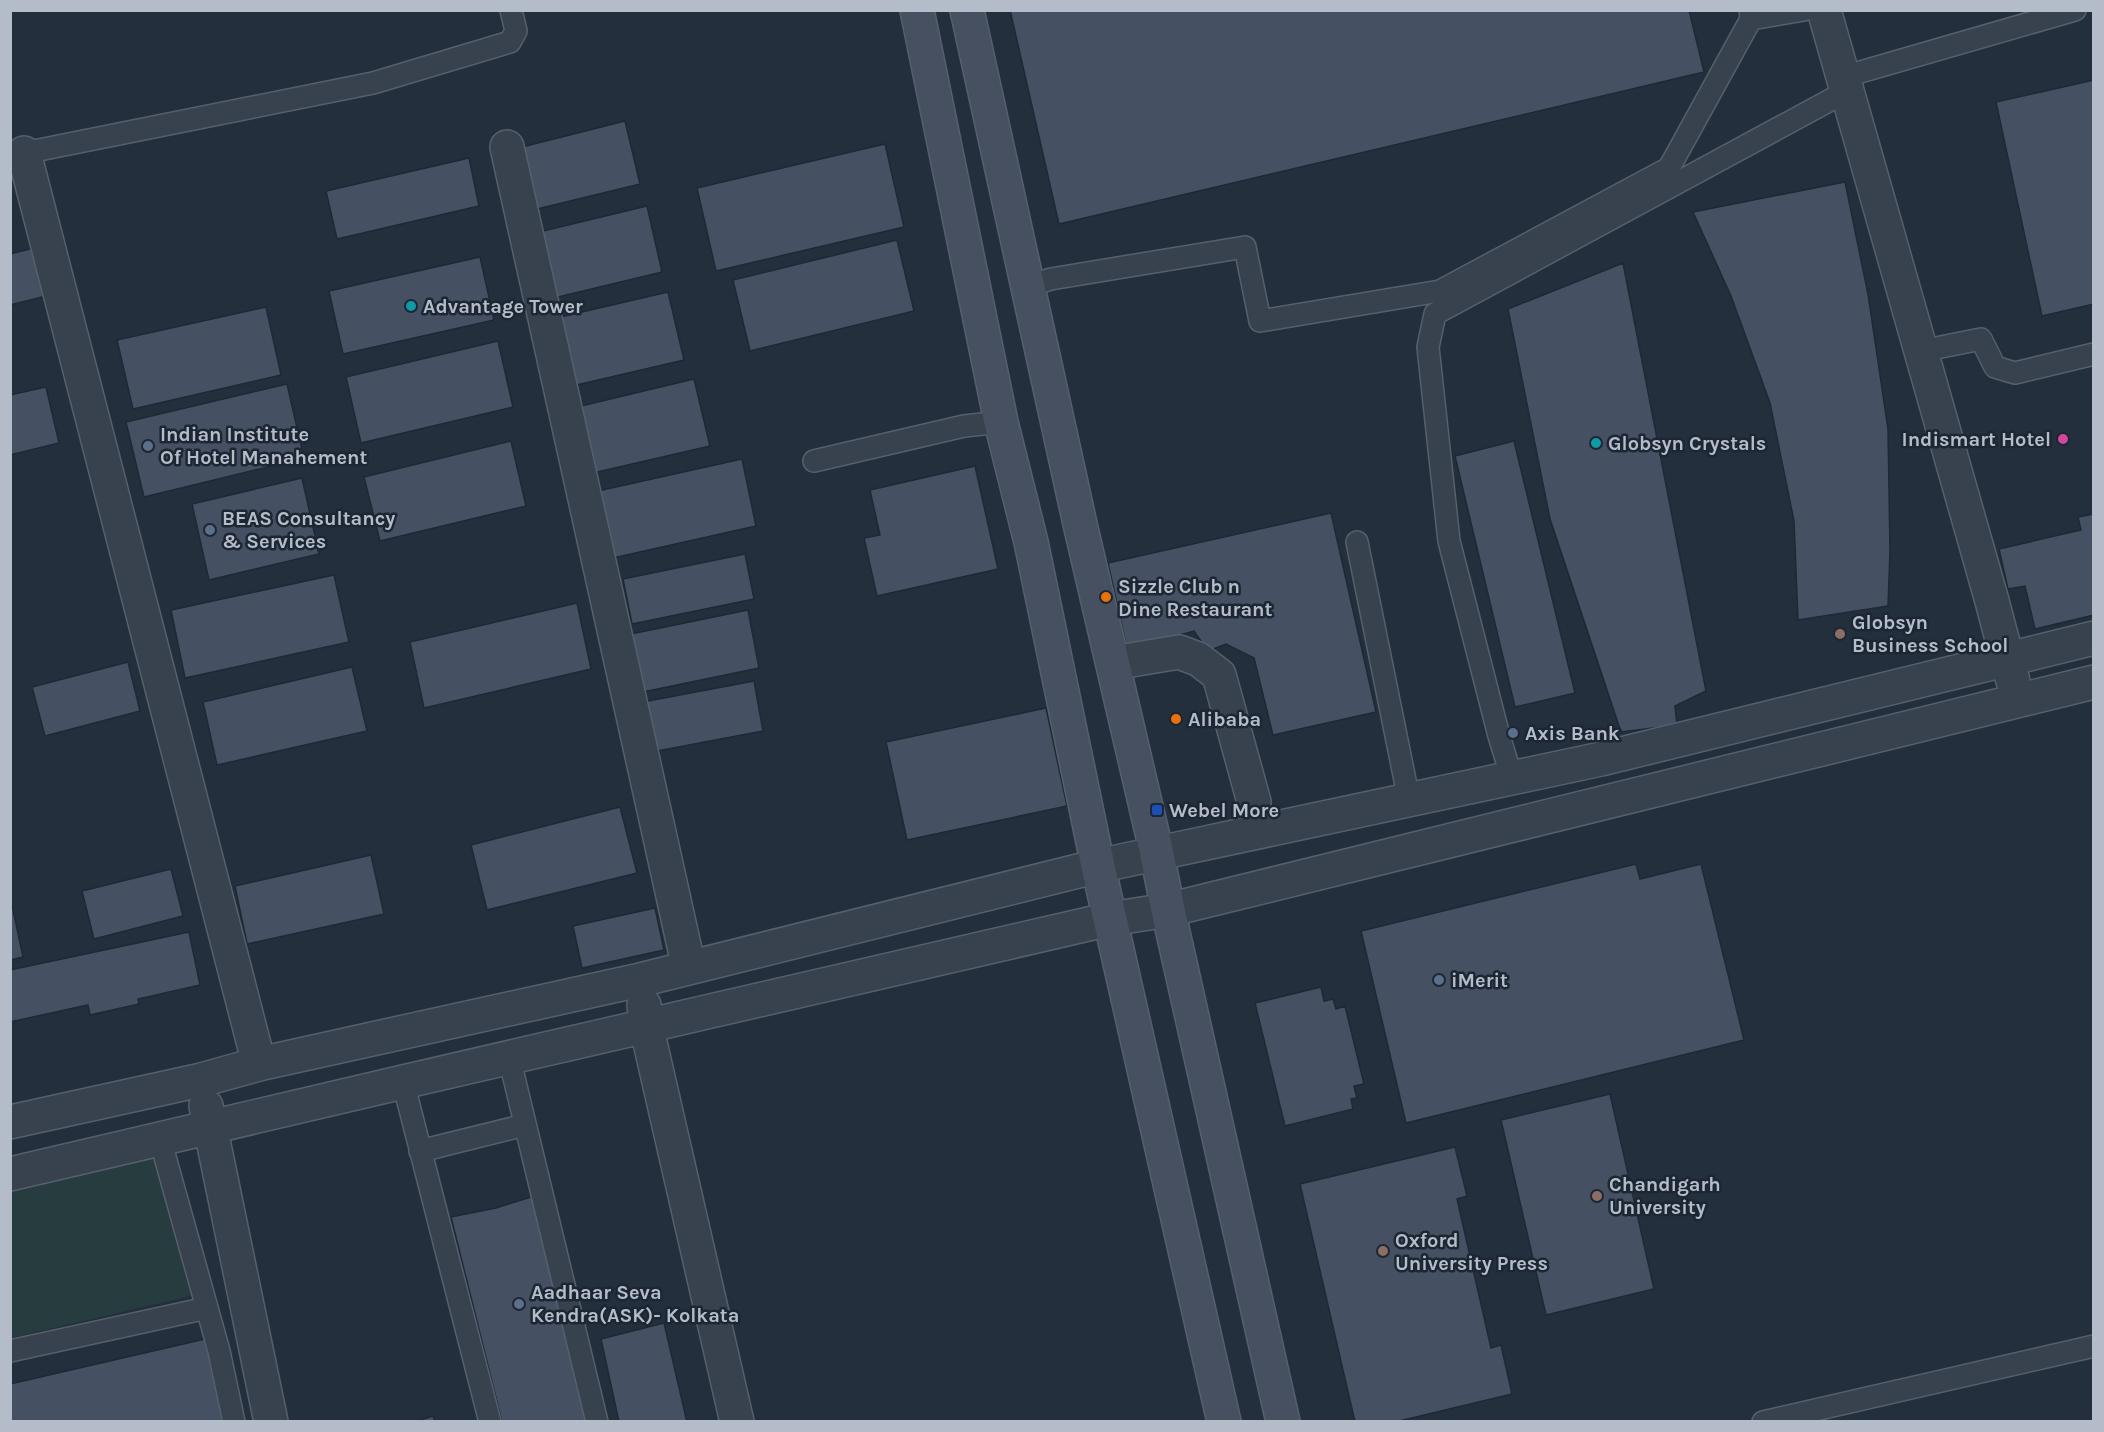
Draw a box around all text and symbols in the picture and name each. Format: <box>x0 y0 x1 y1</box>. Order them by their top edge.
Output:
place label: Advantage Tower <box>423 295 583 318</box>
marker: Advantage Tower <box>404 299 418 313</box>
place label: Indian Institute Of Hotel Manahement <box>160 423 368 469</box>
place label: Indismart Hotel <box>1902 428 2051 451</box>
place label: Globsyn Crystals <box>1608 432 1766 455</box>
marker: Indismart Hotel <box>2056 432 2070 446</box>
marker: Globsyn Crystals <box>1589 436 1603 450</box>
marker: Indian Institute Of Hotel Manahement <box>141 439 155 453</box>
place label: BEAS Consultancy & Services <box>222 507 395 553</box>
marker: BEAS Consultancy & Services <box>203 523 217 537</box>
place label: Sizzle Club n Dine Restaurant <box>1118 575 1273 621</box>
marker: Sizzle Club n Dine Restaurant <box>1099 590 1113 604</box>
place label: Globsyn Business School <box>1852 611 2008 657</box>
marker: Globsyn Business School <box>1833 627 1847 641</box>
place label: Alibaba <box>1188 708 1261 731</box>
marker: Alibaba <box>1169 712 1183 726</box>
place label: Axis Bank <box>1525 722 1620 745</box>
marker: Axis Bank <box>1506 726 1520 740</box>
place label: Webel More <box>1169 799 1279 822</box>
marker: Webel More <box>1150 803 1164 817</box>
place label: iMerit <box>1451 969 1508 992</box>
marker: iMerit <box>1432 973 1446 987</box>
place label: Chandigarh University <box>1609 1173 1721 1219</box>
marker: Chandigarh University <box>1590 1189 1604 1203</box>
place label: Oxford University Press <box>1395 1229 1548 1275</box>
marker: Oxford University Press <box>1376 1244 1390 1258</box>
place label: Aadhaar Seva Kendra(ASK)- Kolkata <box>531 1281 739 1327</box>
marker: Aadhaar Seva Kendra(ASK)- Kolkata <box>512 1297 526 1311</box>

